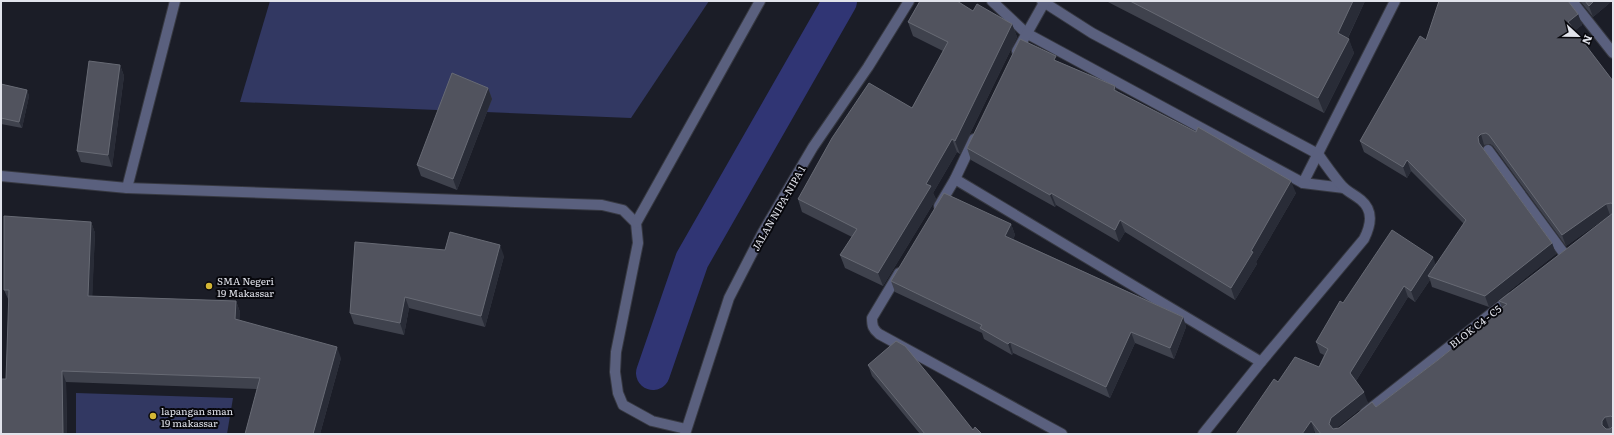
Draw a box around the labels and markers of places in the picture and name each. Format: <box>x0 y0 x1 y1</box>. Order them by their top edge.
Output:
place label: SMA Negeri 19 Makassar <box>217 273 274 300</box>
marker: SMA Negeri 19 Makassar <box>204 281 214 291</box>
place label: lapangan sman 19 makassar <box>161 403 234 430</box>
marker: lapangan sman 19 makassar <box>148 411 158 421</box>

